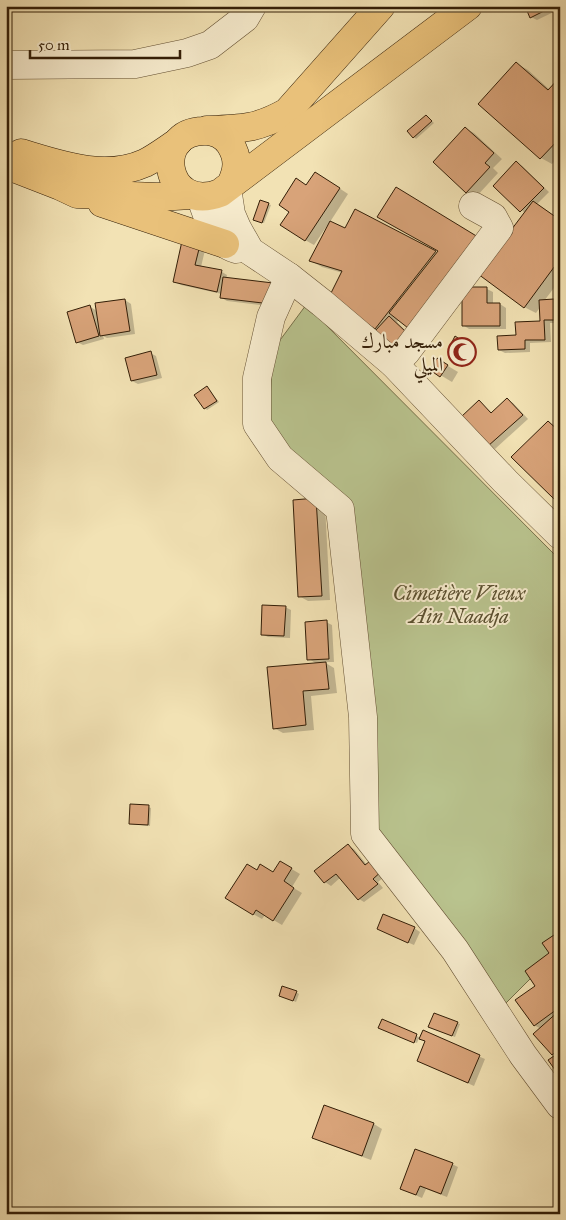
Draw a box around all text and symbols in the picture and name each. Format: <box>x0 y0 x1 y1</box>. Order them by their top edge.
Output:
scale bar <box>30 28 180 60</box>
text: 50 m <box>38 36 70 54</box>
place label: مسجد مبارك الميلي <box>361 329 443 384</box>
mosque icon: مسجد مبارك الميلي <box>447 337 477 367</box>
park label: Cimetière Vieux Ain Naadja <box>393 581 526 628</box>

